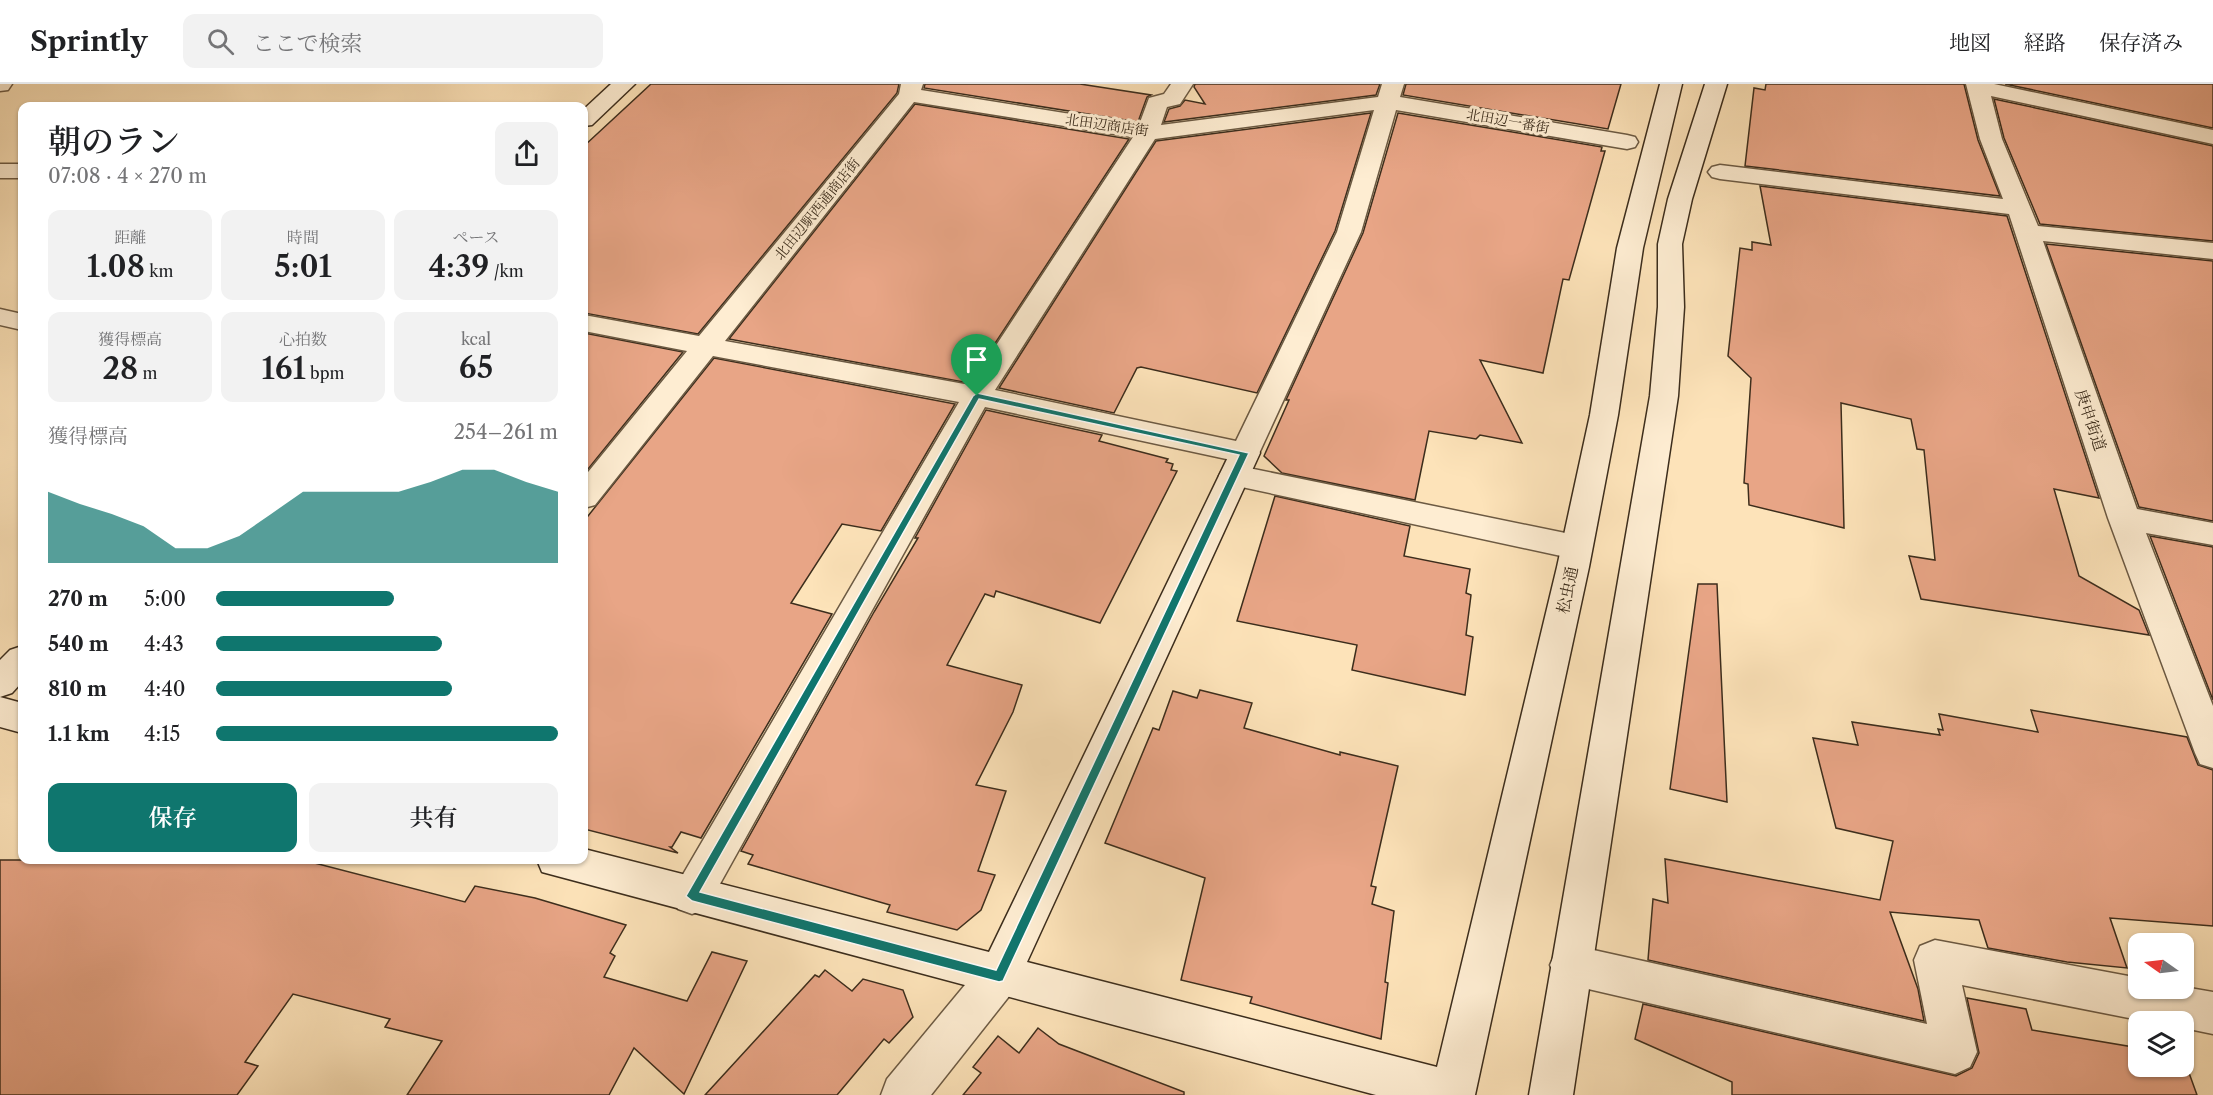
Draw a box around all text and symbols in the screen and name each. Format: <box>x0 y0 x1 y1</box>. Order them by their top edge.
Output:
search box <box>183 14 603 68</box>
text: Sprintly <box>30 24 147 58</box>
icon: search <box>204 25 237 58</box>
text: ここで検索 <box>252 30 362 57</box>
text: 地図 <box>1949 30 1991 55</box>
text: 経路 <box>2024 30 2066 55</box>
text: 保存済み <box>2099 30 2183 55</box>
street label: 北田辺一番街 <box>1465 105 1551 137</box>
street label: 北田辺商店街 <box>1064 110 1150 140</box>
text: 朝のラン <box>48 121 180 162</box>
button: share <box>495 122 558 185</box>
street label: 北田辺駅西通商店街 <box>770 154 864 264</box>
text: 07:08 · 4 × 270 m <box>48 164 207 188</box>
text: 距離 <box>114 227 146 247</box>
text: 時間 <box>287 227 319 247</box>
text: ペース <box>452 227 500 247</box>
text: 1.08 <box>87 248 145 285</box>
text: 5:01 <box>274 248 332 285</box>
text: 4:39 <box>428 248 489 285</box>
text: km <box>145 261 173 281</box>
text: /km <box>489 261 524 281</box>
text: 獲得標高 <box>98 329 162 349</box>
text: 心拍数 <box>279 329 327 349</box>
text: kcal <box>461 329 491 349</box>
pin <box>951 334 1002 396</box>
icon: arrive <box>960 343 993 376</box>
text: 65 <box>459 349 493 386</box>
text: 28 <box>103 350 138 387</box>
text: 161 <box>262 350 306 387</box>
text: m <box>138 363 157 383</box>
text: bpm <box>306 363 344 383</box>
street label: 庚申街道 <box>2071 386 2111 454</box>
text: 254–261 m <box>454 420 558 444</box>
text: 獲得標高 <box>48 424 128 448</box>
street label: 松虫通 <box>1552 564 1582 616</box>
text: 270 m <box>48 587 108 611</box>
text: 5:00 <box>144 587 186 611</box>
text: 540 m <box>48 632 109 656</box>
text: 4:43 <box>144 632 184 656</box>
text: 810 m <box>48 677 107 701</box>
text: 4:40 <box>144 677 185 701</box>
text: 1.1 km <box>48 722 110 746</box>
text: 4:15 <box>144 722 180 746</box>
button: 保存 <box>48 783 297 852</box>
button: 共有 <box>309 783 558 852</box>
north arrow <box>2128 933 2194 999</box>
map controls <box>2128 933 2194 1077</box>
button: layers <box>2128 1011 2194 1077</box>

